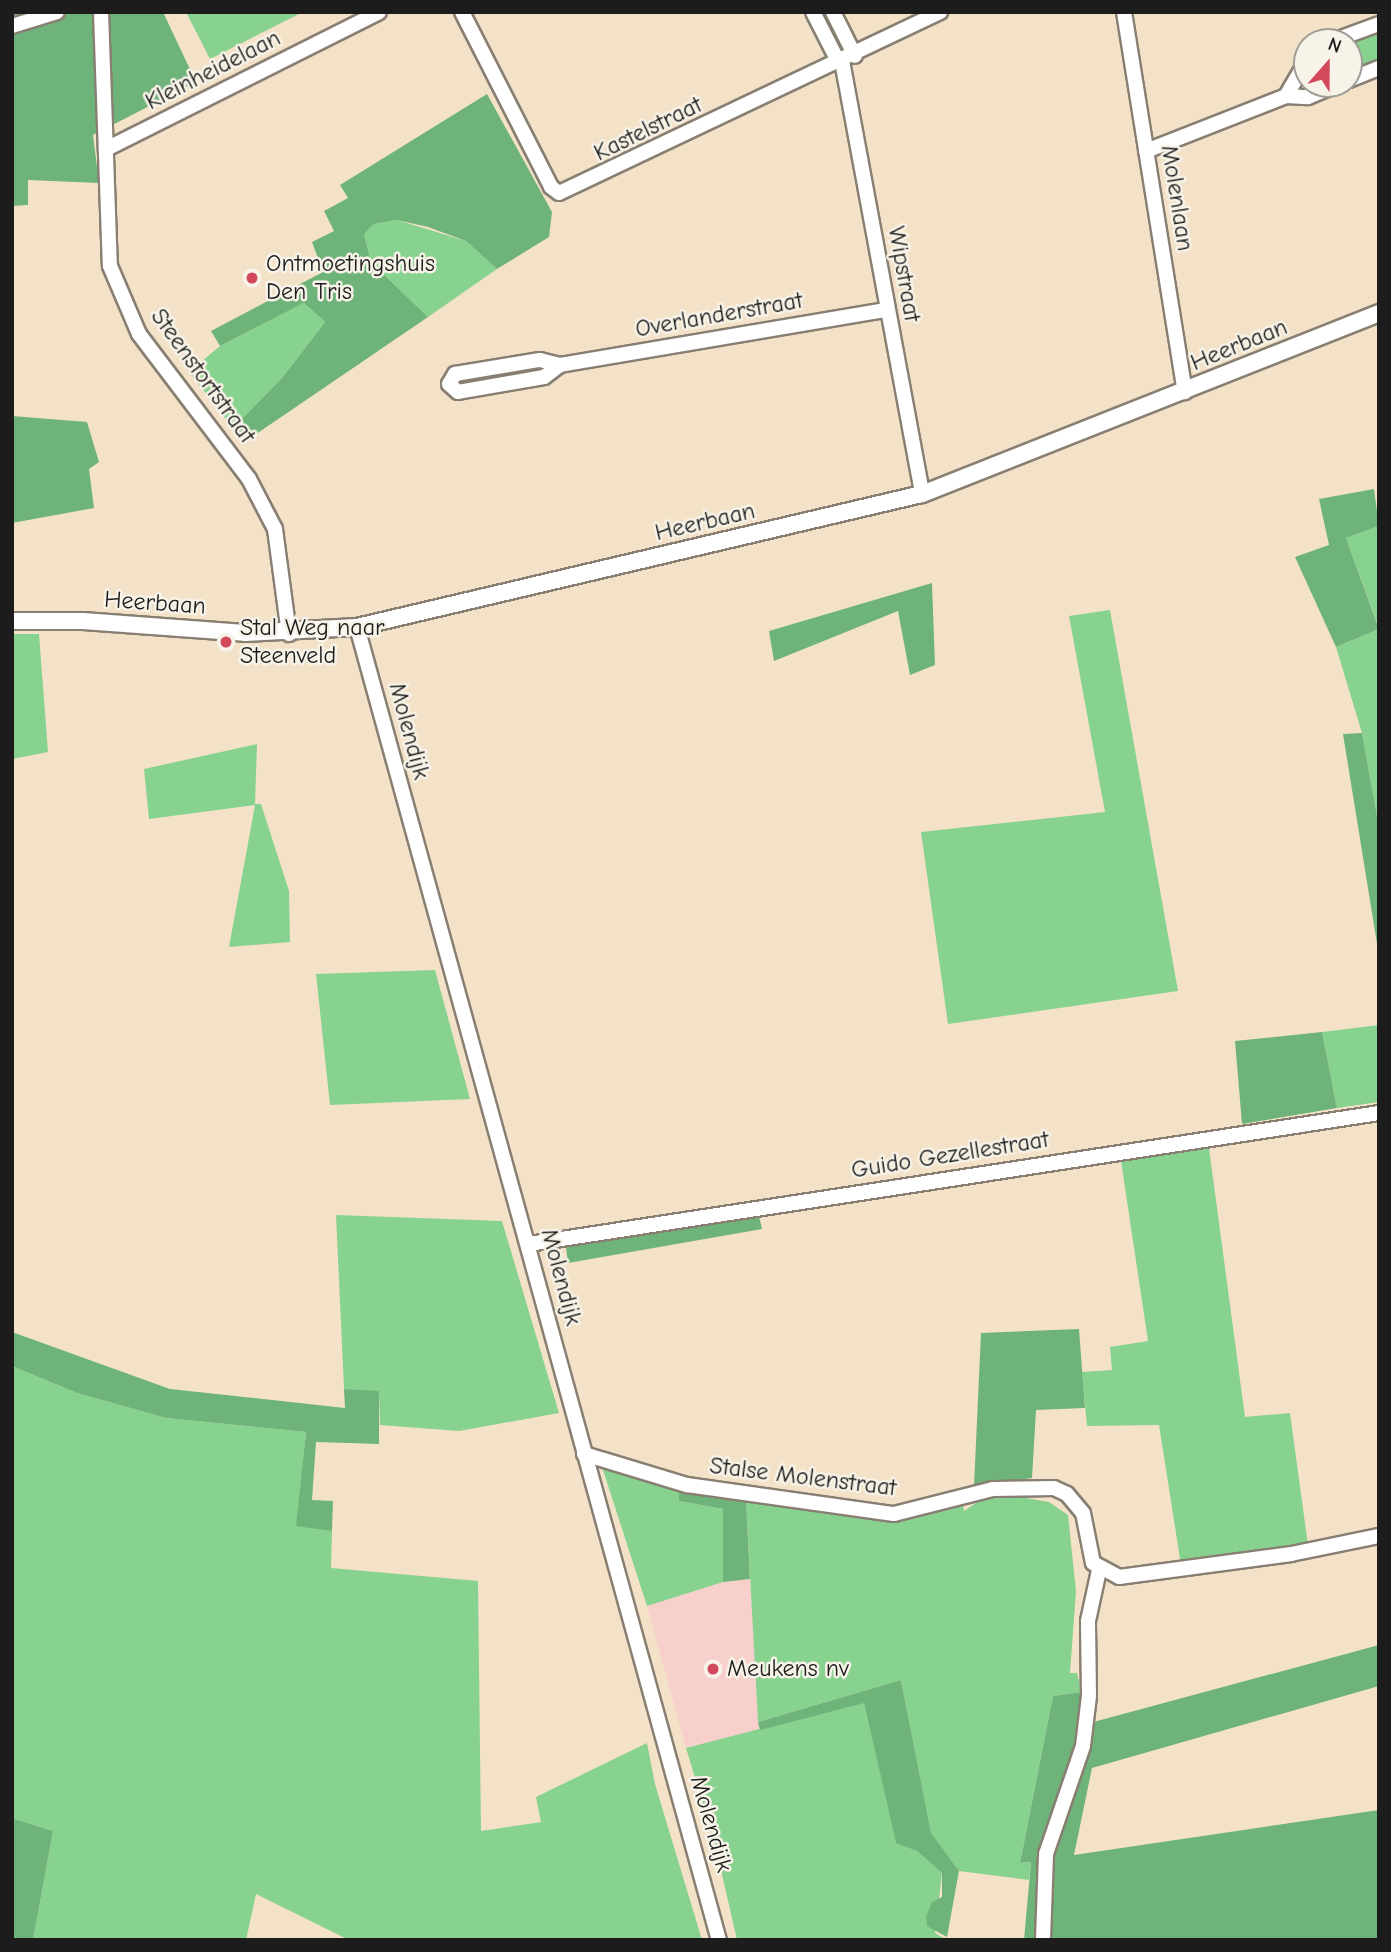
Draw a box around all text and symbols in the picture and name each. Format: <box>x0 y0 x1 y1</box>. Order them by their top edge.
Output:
street label: Kleinheidelaan <box>141 24 285 116</box>
north arrow <box>1293 28 1363 98</box>
text: N <box>1325 33 1345 58</box>
street label: Kastelstraat <box>589 90 707 168</box>
street label: Molenlaan <box>1154 143 1200 253</box>
street label: Wipstraat <box>881 224 927 324</box>
place label: Ontmoetingshuis Den Tris <box>266 250 435 306</box>
marker: Ontmoetingshuis Den Tris <box>244 270 260 286</box>
street label: Overlanderstraat <box>633 286 805 344</box>
street label: Steenstortstraat <box>144 303 262 449</box>
street label: Heerbaan <box>1186 313 1292 377</box>
street label: Heerbaan <box>652 497 758 547</box>
street label: Heerbaan <box>103 585 207 621</box>
place label: Stal Weg naar Steenveld <box>240 614 385 670</box>
marker: Stal Weg naar Steenveld <box>218 634 234 650</box>
street label: Molendijk <box>382 680 436 782</box>
street label: Guido Gezellestraat <box>849 1125 1051 1185</box>
street label: Molendijk <box>534 1226 588 1328</box>
street label: Stalse Molenstraat <box>708 1451 898 1503</box>
place label: Meukens nv <box>727 1655 849 1683</box>
marker: Meukens nv <box>705 1661 721 1677</box>
street label: Molendijk <box>684 1773 738 1875</box>

